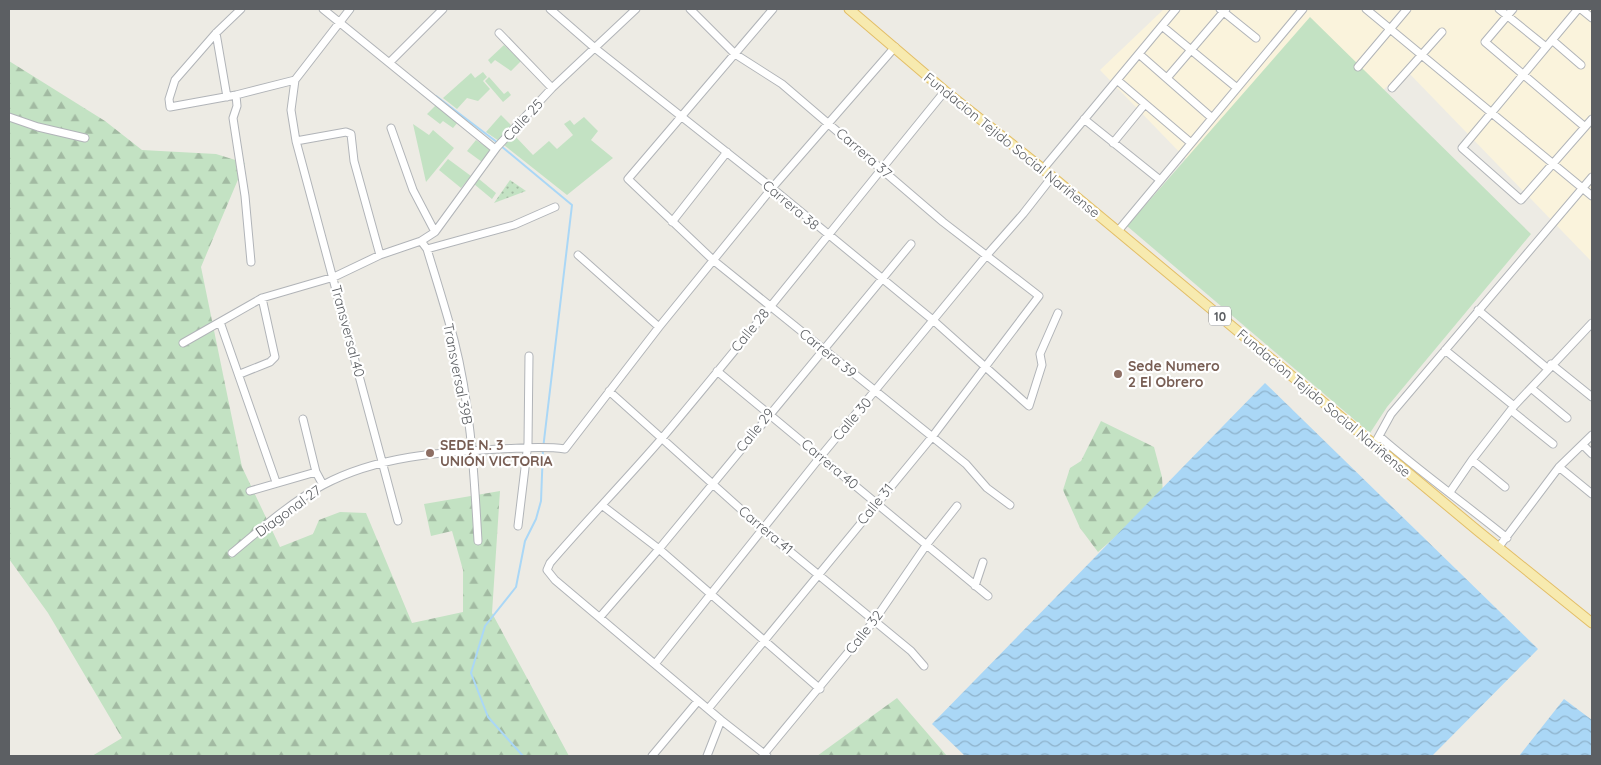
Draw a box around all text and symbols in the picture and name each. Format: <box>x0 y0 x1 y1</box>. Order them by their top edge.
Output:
street label: Fundacion Tejido Social Nariñense <box>920 68 1104 222</box>
street label: Calle 25 <box>499 95 547 145</box>
street label: Carrera 37 <box>832 124 896 182</box>
street label: Carrera 38 <box>759 176 823 234</box>
street label: Transversal 40 <box>327 283 369 379</box>
street label: Calle 28 <box>727 305 773 355</box>
road number: 10 <box>1209 306 1231 326</box>
street label: Transversal 39B <box>439 322 477 426</box>
street label: Carrera 39 <box>796 324 860 382</box>
street label: Fundacion Tejido Social Nariñense <box>1233 325 1415 481</box>
place label: Sede Numero 2 El Obrero <box>1128 357 1220 391</box>
marker: Sede Numero 2 El Obrero <box>1112 368 1124 380</box>
street label: Calle 30 <box>829 394 875 444</box>
street label: Calle 29 <box>732 404 778 456</box>
street label: Carrera 40 <box>798 435 862 493</box>
place label: SEDE N. 3 UNIÓN VICTORIA <box>440 436 553 470</box>
marker: SEDE N. 3 UNIÓN VICTORIA <box>424 447 436 459</box>
street label: Calle 31 <box>853 480 897 528</box>
street label: Diagonal 27 <box>252 481 324 541</box>
street label: Carrera 41 <box>735 502 797 558</box>
street label: Calle 32 <box>841 606 887 658</box>

